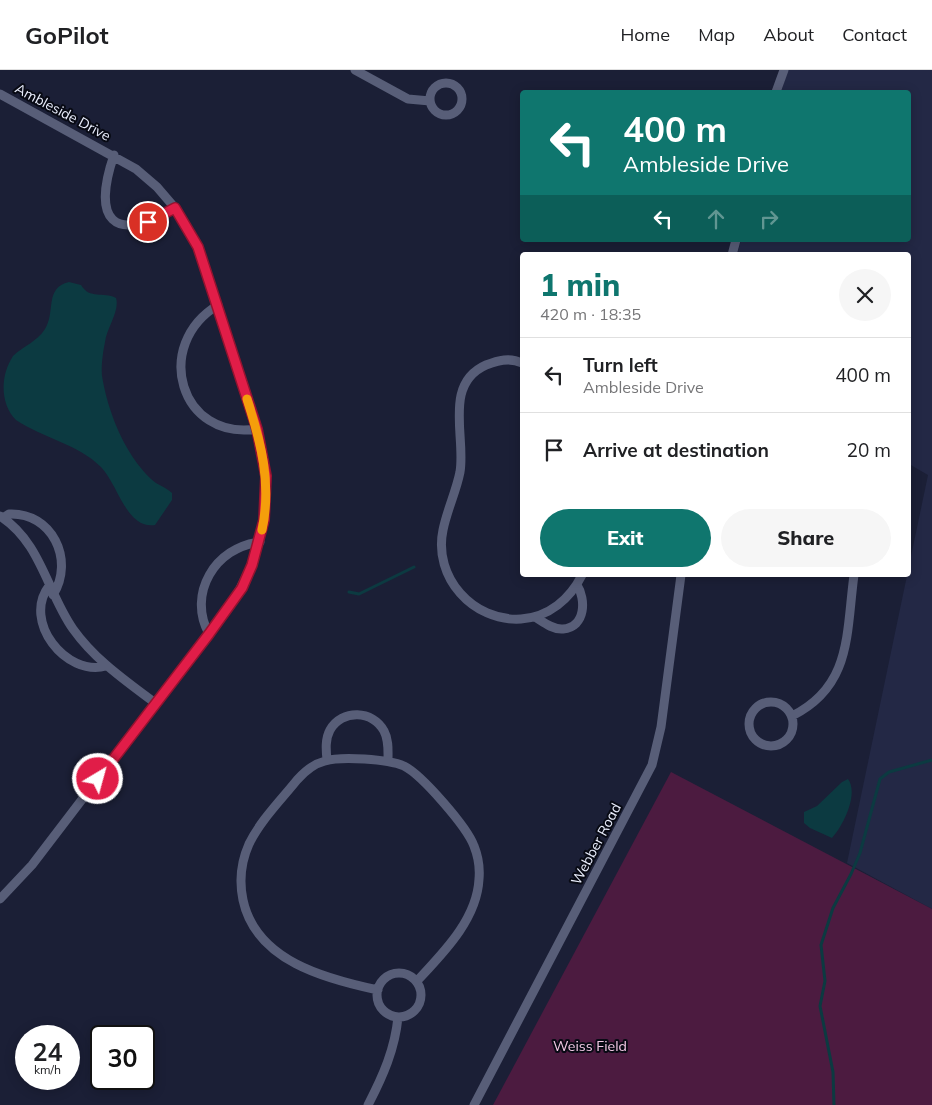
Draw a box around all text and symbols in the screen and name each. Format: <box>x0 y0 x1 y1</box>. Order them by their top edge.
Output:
text: GoPilot <box>25 20 109 50</box>
text: Home <box>620 23 670 46</box>
text: Map <box>698 23 735 46</box>
text: About <box>763 23 814 46</box>
text: Contact <box>842 23 907 46</box>
street label: Ambleside Drive <box>12 79 114 145</box>
text: 400 m <box>623 107 727 151</box>
icon: left <box>540 110 605 175</box>
text: Ambleside Drive <box>623 150 789 178</box>
pin <box>127 201 169 243</box>
icon: left <box>649 205 677 233</box>
icon: ahead <box>702 205 730 233</box>
icon: right <box>755 205 783 233</box>
icon: arrive <box>134 208 162 236</box>
text: 1 min <box>540 266 620 304</box>
button: close <box>839 269 891 321</box>
text: 420 m · 18:35 <box>540 304 641 324</box>
text: Turn left <box>583 353 658 377</box>
icon: left <box>540 361 568 389</box>
text: 400 m <box>835 363 891 387</box>
text: Ambleside Drive <box>583 377 704 397</box>
icon: arrive <box>540 436 568 464</box>
text: Arrive at destination <box>583 438 769 462</box>
text: 20 m <box>847 438 891 462</box>
button: Exit <box>540 509 711 567</box>
button: Share <box>721 509 891 567</box>
position arrow <box>71 752 123 804</box>
street label: Webber Road <box>567 800 625 888</box>
speed limit sign: 30 <box>90 1025 155 1090</box>
text: 24 <box>32 1036 63 1067</box>
park label: Weiss Field <box>553 1037 627 1055</box>
text: km/h <box>34 1062 61 1077</box>

